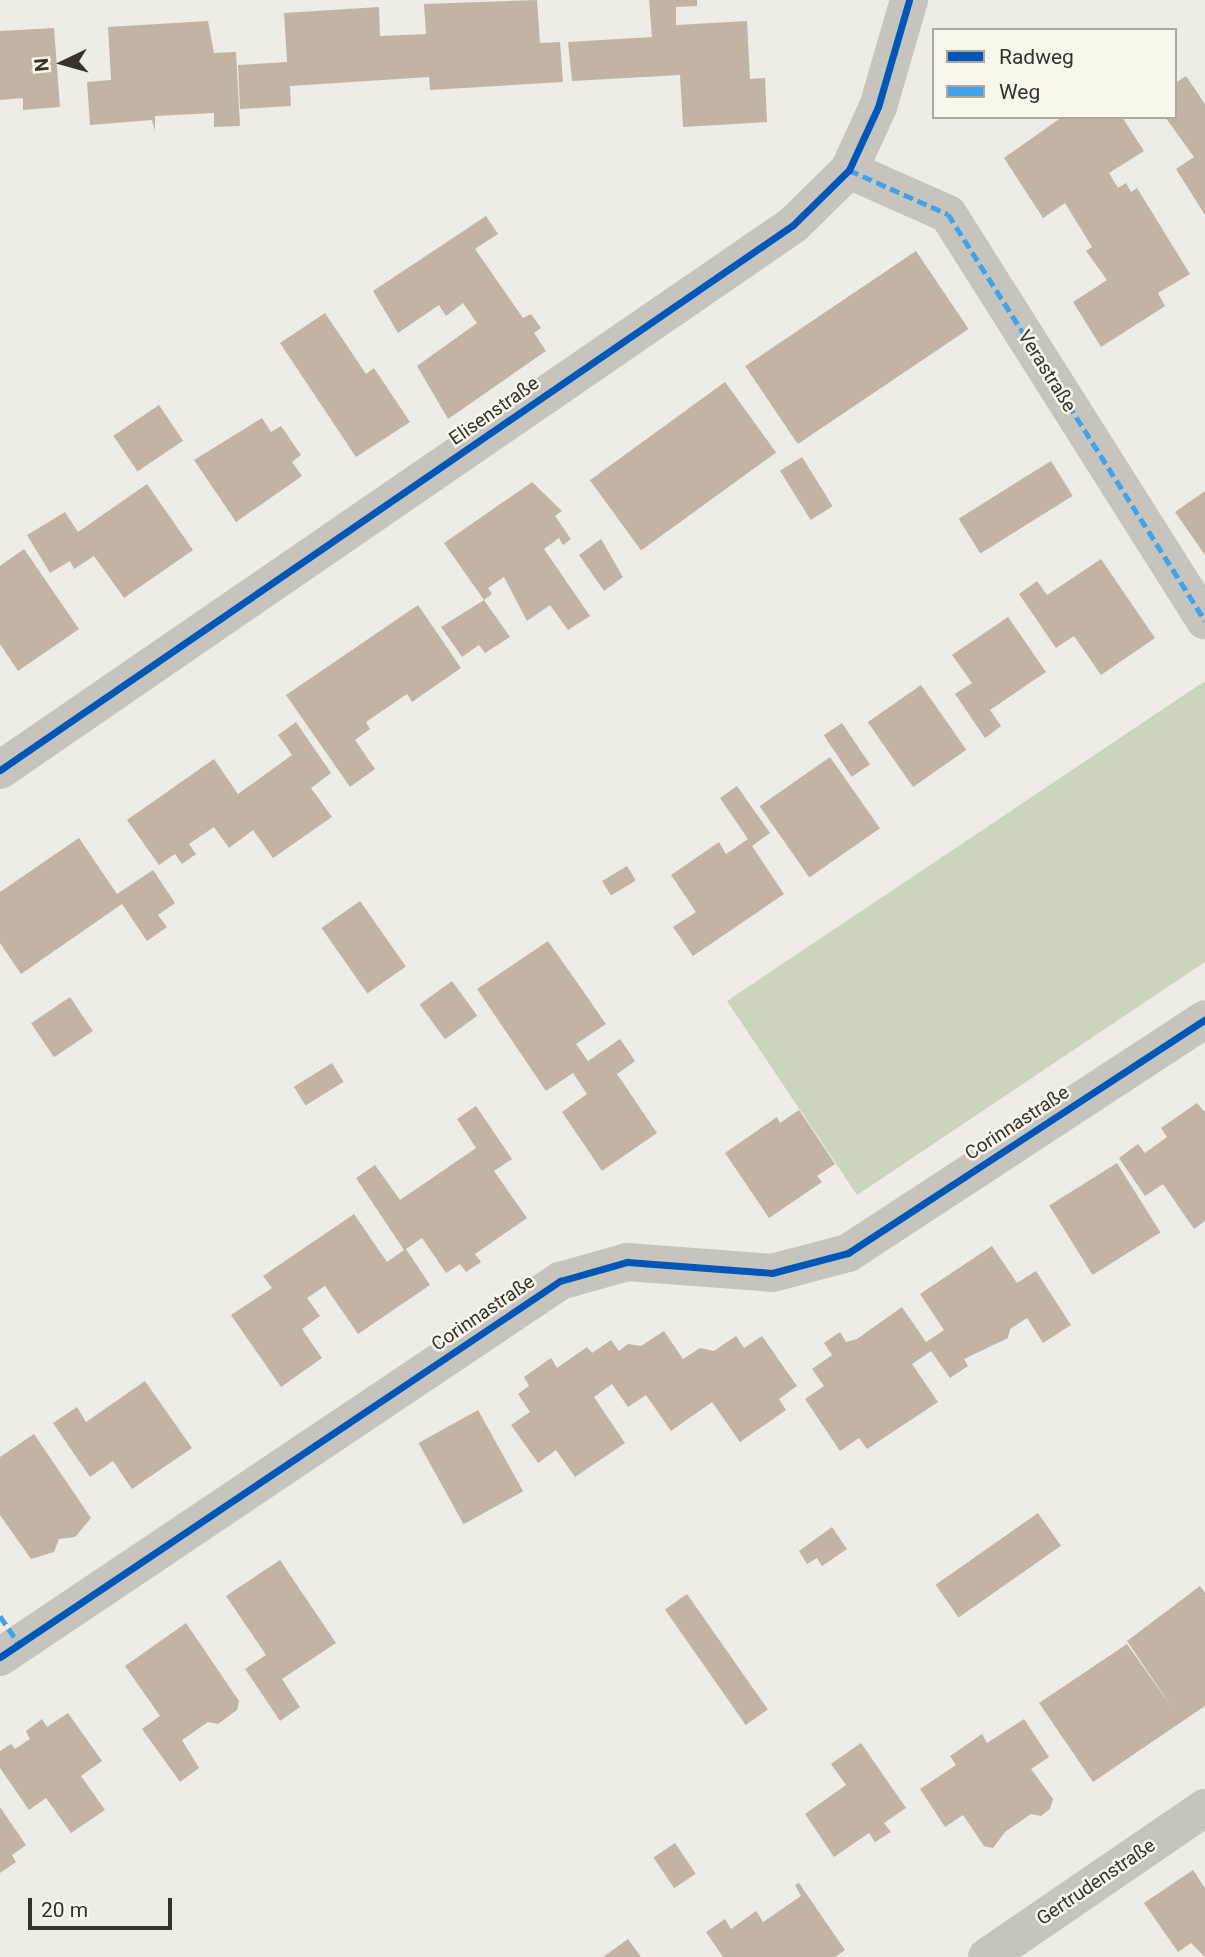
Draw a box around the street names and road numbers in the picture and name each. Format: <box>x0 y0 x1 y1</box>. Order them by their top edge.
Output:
street label: Verastraße <box>1013 326 1081 416</box>
street label: Elisenstraße <box>445 372 543 450</box>
street label: Corinnastraße <box>961 1081 1073 1165</box>
street label: Corinnastraße <box>427 1270 539 1356</box>
street label: Gertrudenstraße <box>1032 1834 1160 1930</box>

